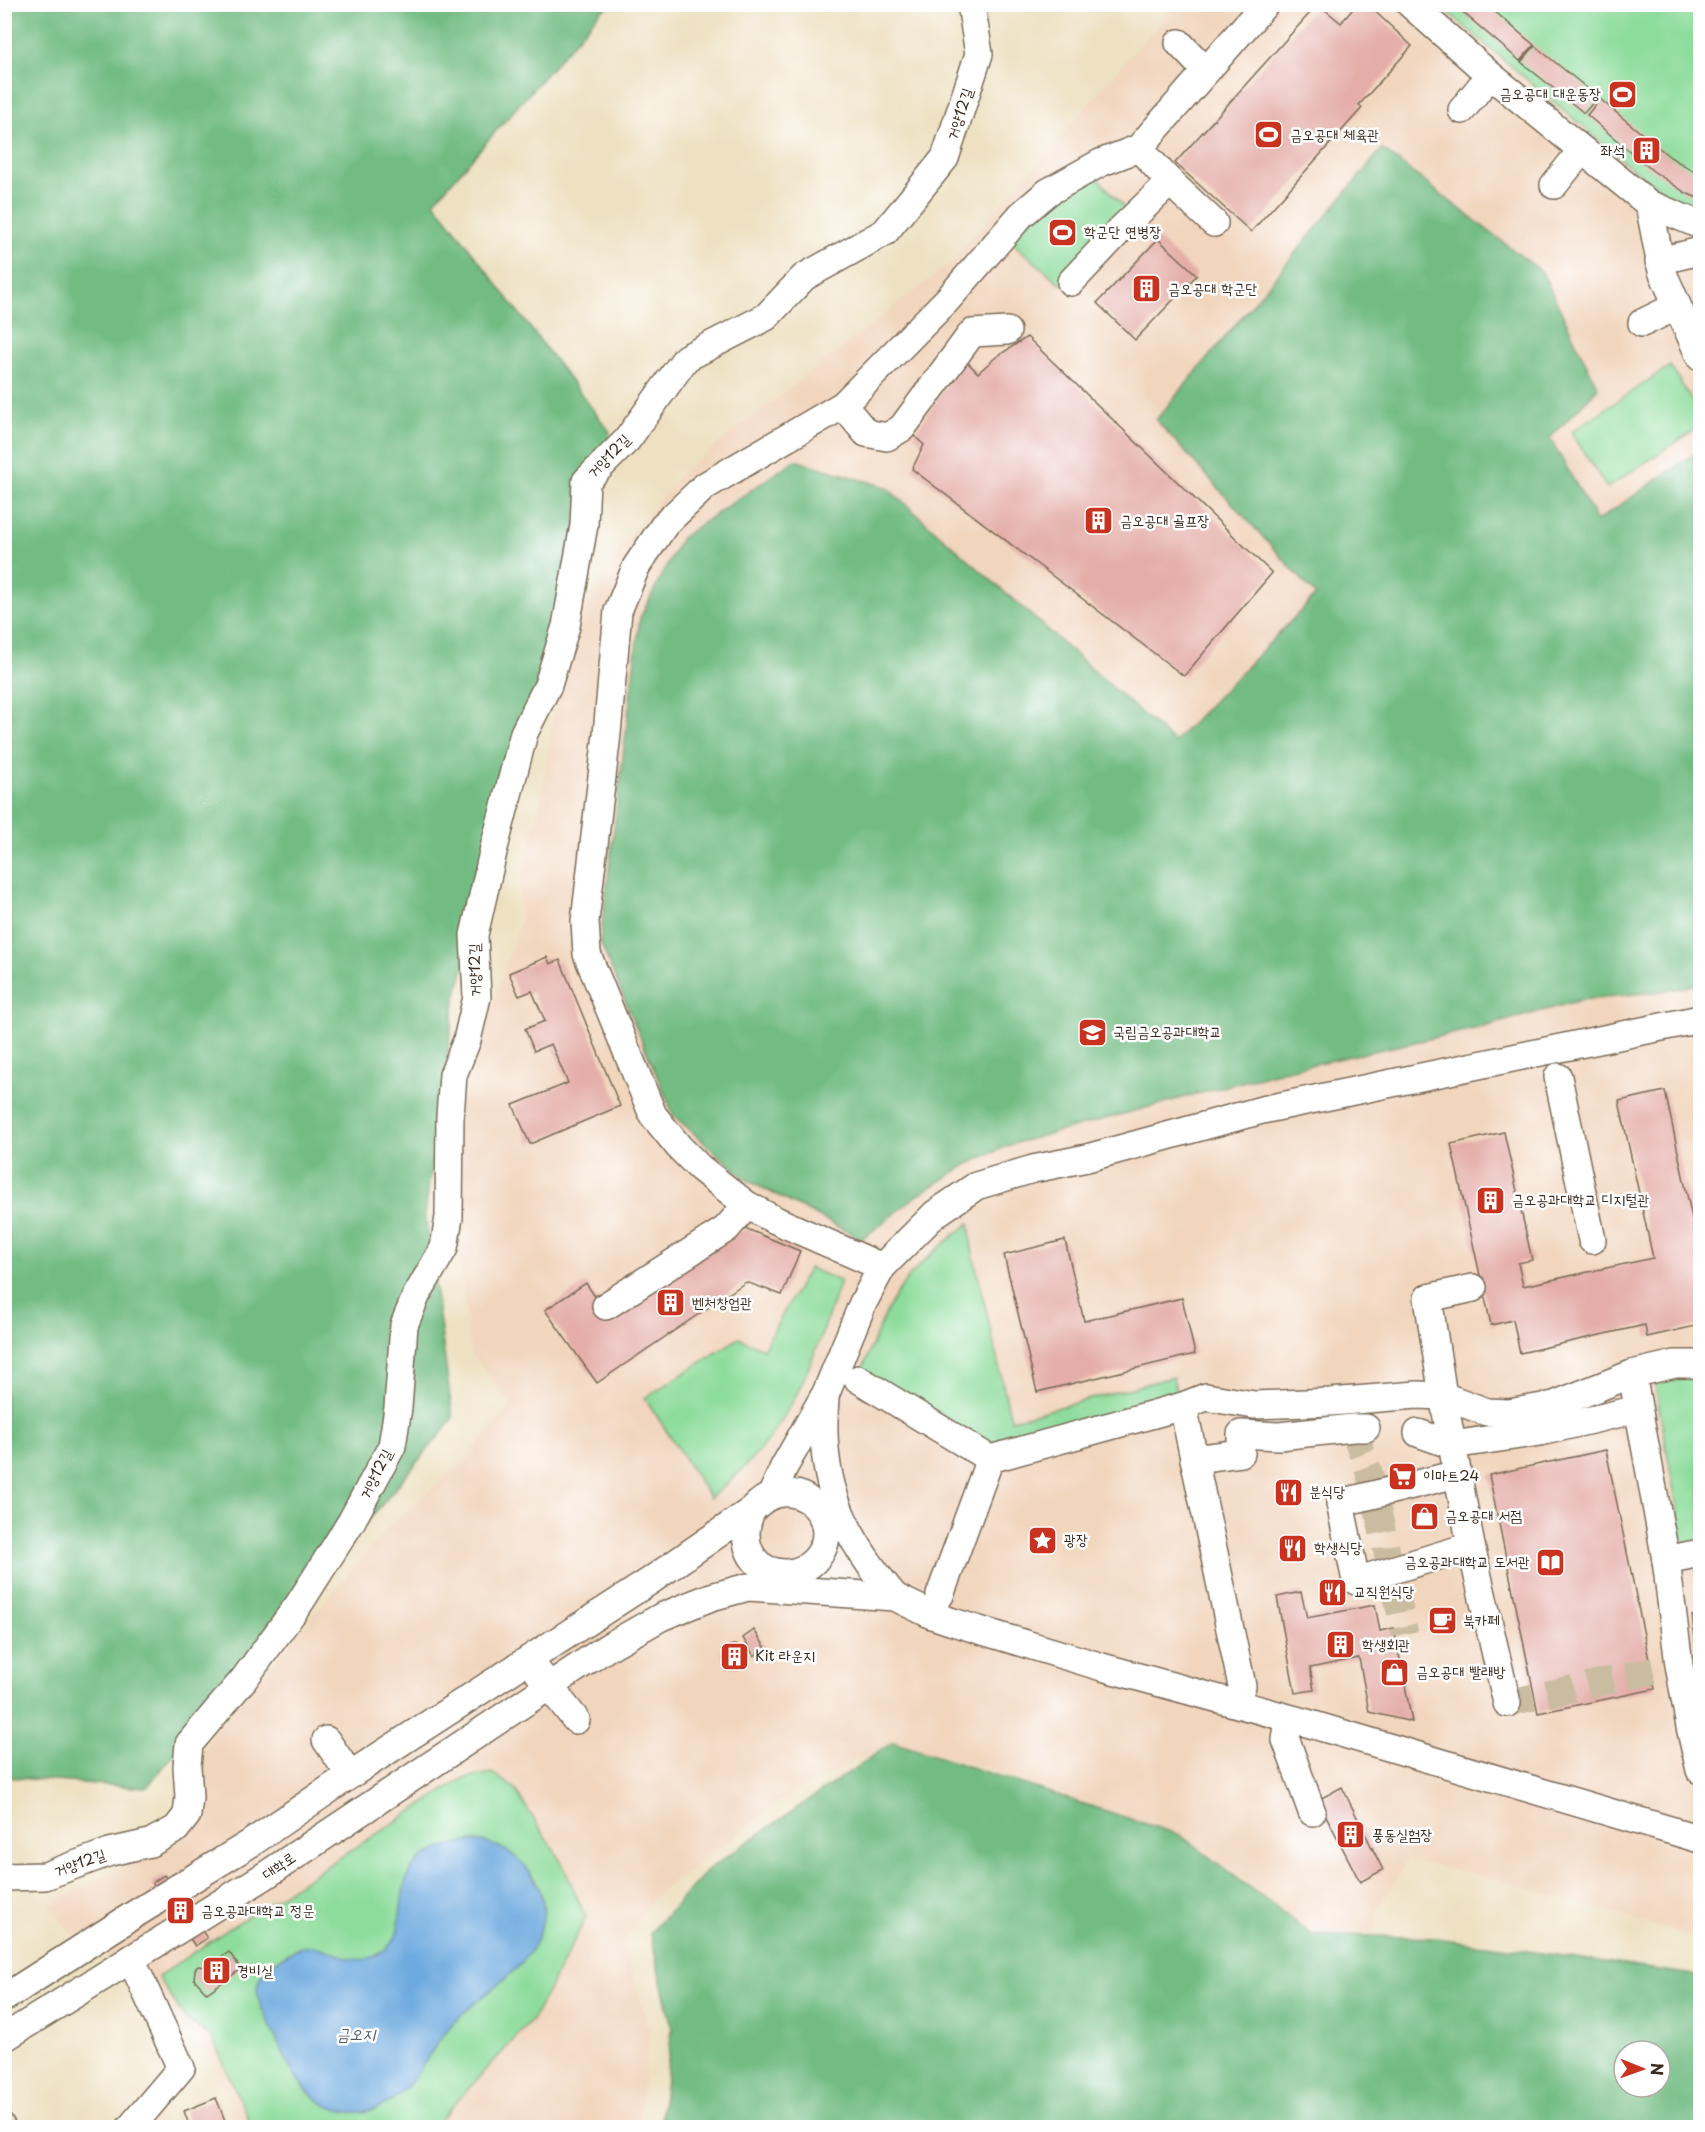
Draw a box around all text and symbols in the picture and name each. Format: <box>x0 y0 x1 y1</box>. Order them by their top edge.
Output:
sports icon: 금오공대 대운동장 <box>1606 78 1638 110</box>
place label: 금오공대 대운동장 <box>1500 81 1601 104</box>
street label: 거양12길 <box>939 85 978 143</box>
sports icon: 금오공대 체육관 <box>1253 119 1285 151</box>
place label: 금오공대 체육관 <box>1290 122 1379 145</box>
building icon: 좌석 <box>1630 135 1662 167</box>
place label: 좌석 <box>1601 138 1625 161</box>
sports icon: 학군단 연병장 <box>1047 216 1079 248</box>
place label: 학군단 연병장 <box>1084 219 1161 242</box>
building icon: 금오공대 학군단 <box>1131 273 1163 305</box>
place label: 금오공대 학군단 <box>1168 276 1257 299</box>
street label: 거양12길 <box>581 428 635 482</box>
building icon: 금오공대 골프장 <box>1083 505 1115 537</box>
place label: 금오공대 골프장 <box>1120 508 1209 531</box>
street label: 거양12길 <box>462 943 485 997</box>
school or university icon: 국립금오공과대학교 <box>1076 1016 1108 1048</box>
place label: 국립금오공과대학교 <box>1113 1019 1222 1042</box>
building icon: 금오공과대학교 디지털관 <box>1475 1184 1507 1216</box>
place label: 금오공과대학교 디지털관 <box>1512 1187 1650 1210</box>
building icon: 벤처창업관 <box>655 1287 687 1319</box>
place label: 벤처창업관 <box>692 1290 752 1313</box>
street label: 거양12길 <box>352 1444 397 1502</box>
supermarket icon: 이마트24 <box>1386 1460 1418 1492</box>
place label: 이마트24 <box>1423 1463 1479 1486</box>
restaurant icon: 분식당 <box>1272 1476 1304 1508</box>
place label: 분식당 <box>1309 1479 1345 1502</box>
shop icon: 금오공대 서점 <box>1408 1500 1440 1532</box>
place label: 금오공대 서점 <box>1445 1503 1522 1526</box>
place icon: 광장 <box>1027 1524 1059 1556</box>
place label: 광장 <box>1064 1527 1088 1550</box>
restaurant icon: 학생식당 <box>1277 1532 1309 1564</box>
place label: 학생식당 <box>1314 1535 1362 1558</box>
library icon: 금오공과대학교 도서관 <box>1535 1546 1567 1578</box>
place label: 금오공과대학교 도서관 <box>1404 1549 1530 1572</box>
restaurant icon: 교직원식당 <box>1317 1576 1349 1608</box>
place label: 교직원식당 <box>1354 1579 1414 1602</box>
cafe icon: 북카페 <box>1426 1605 1458 1637</box>
place label: 북카페 <box>1463 1608 1499 1631</box>
building icon: 학생회관 <box>1325 1629 1357 1661</box>
place label: 학생회관 <box>1362 1632 1410 1655</box>
building icon: Kit 라운지 <box>718 1640 750 1672</box>
place label: Kit 라운지 <box>755 1643 815 1666</box>
shop icon: 금오공대 빨래방 <box>1379 1656 1411 1688</box>
place label: 금오공대 빨래방 <box>1416 1659 1506 1682</box>
building icon: 풍동실험장 <box>1335 1819 1367 1851</box>
place label: 풍동실험장 <box>1372 1822 1432 1845</box>
street label: 거양12길 <box>50 1842 109 1882</box>
street label: 대학로 <box>257 1845 300 1884</box>
building icon: 금오공과대학교 정문 <box>164 1895 196 1927</box>
place label: 금오공과대학교 정문 <box>201 1898 315 1921</box>
building icon: 경비실 <box>200 1955 232 1987</box>
place label: 경비실 <box>237 1958 273 1981</box>
water label: 금오지 <box>337 2021 377 2045</box>
north arrow <box>1612 2039 1672 2099</box>
text: N <box>1646 2063 1670 2076</box>

